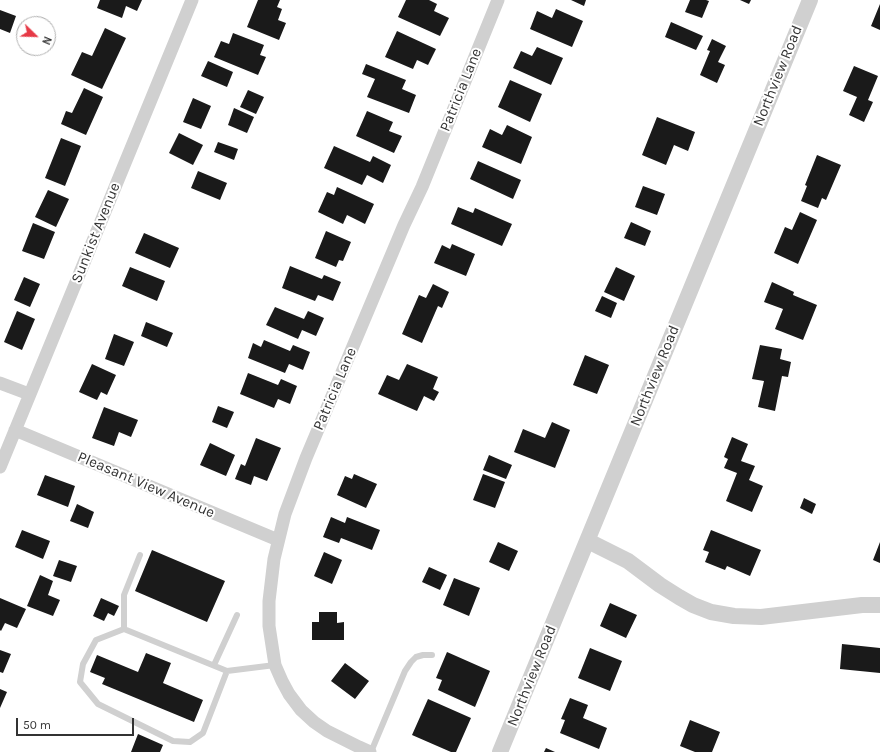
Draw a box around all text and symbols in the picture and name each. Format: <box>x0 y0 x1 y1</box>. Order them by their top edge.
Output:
north arrow <box>16 16 56 56</box>
street label: Northview Road <box>750 23 806 129</box>
text: N <box>39 34 54 47</box>
street label: Patricia Lane <box>436 46 486 134</box>
street label: Sunkist Avenue <box>68 180 124 286</box>
street label: Northview Road <box>627 323 683 429</box>
street label: Patricia Lane <box>309 345 361 433</box>
street label: Pleasant View Avenue <box>75 448 217 522</box>
street label: Northview Road <box>504 623 560 729</box>
scale bar <box>18 710 136 736</box>
text: 50 m <box>23 718 51 732</box>

